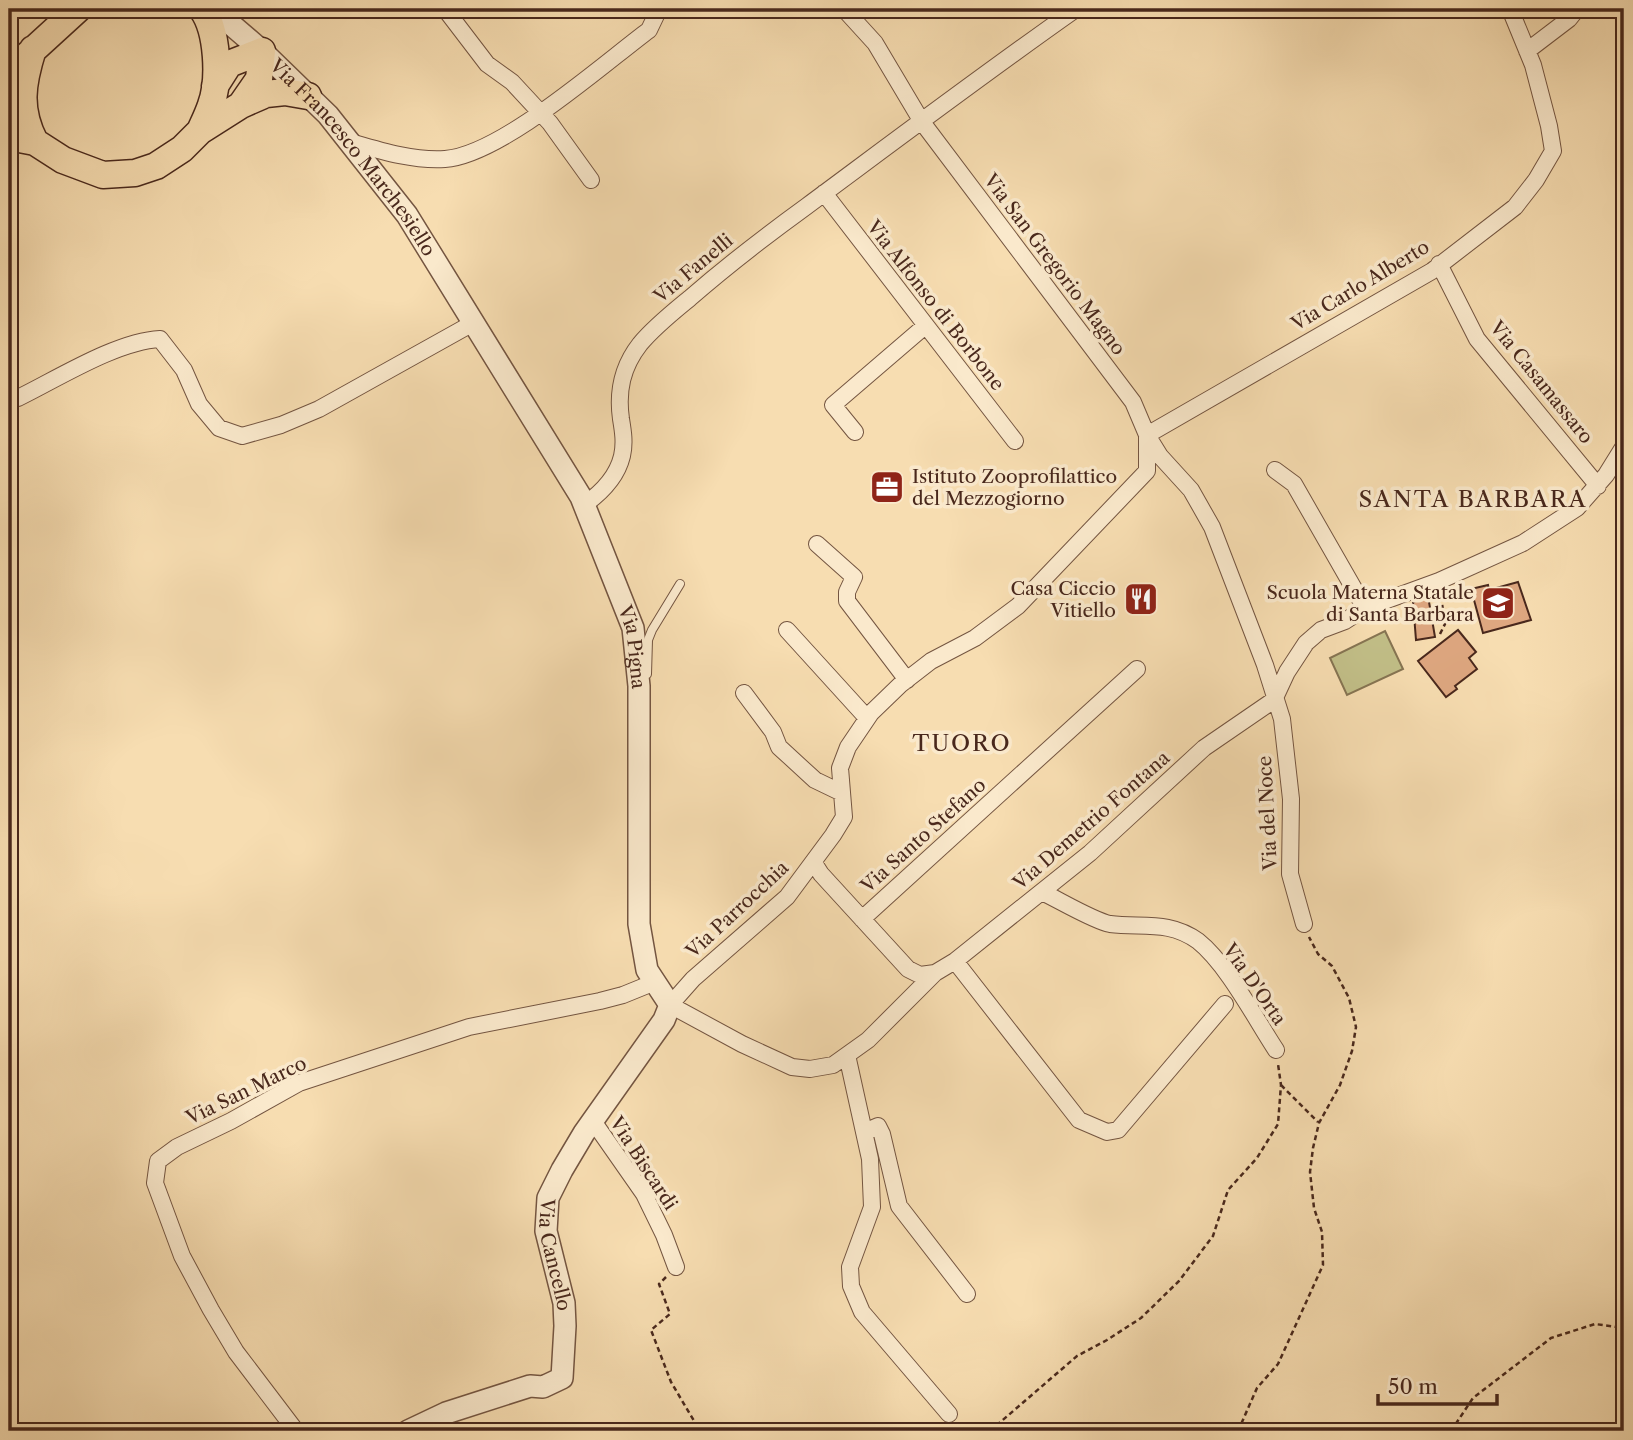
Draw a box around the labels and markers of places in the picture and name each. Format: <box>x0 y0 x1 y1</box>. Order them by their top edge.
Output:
place label: Istituto Zooprofilattico del Mezzogiorno <box>912 465 1117 510</box>
office icon: Istituto Zooprofilattico del Mezzogiorno <box>868 468 906 506</box>
place label: Casa Ciccio Vitiello <box>1010 577 1116 622</box>
restaurant icon: Casa Ciccio Vitiello <box>1122 580 1160 618</box>
place label: Scuola Materna Statale di Santa Barbara <box>1266 581 1474 626</box>
school or university icon: Scuola Materna Statale di Santa Barbara <box>1479 584 1517 622</box>

